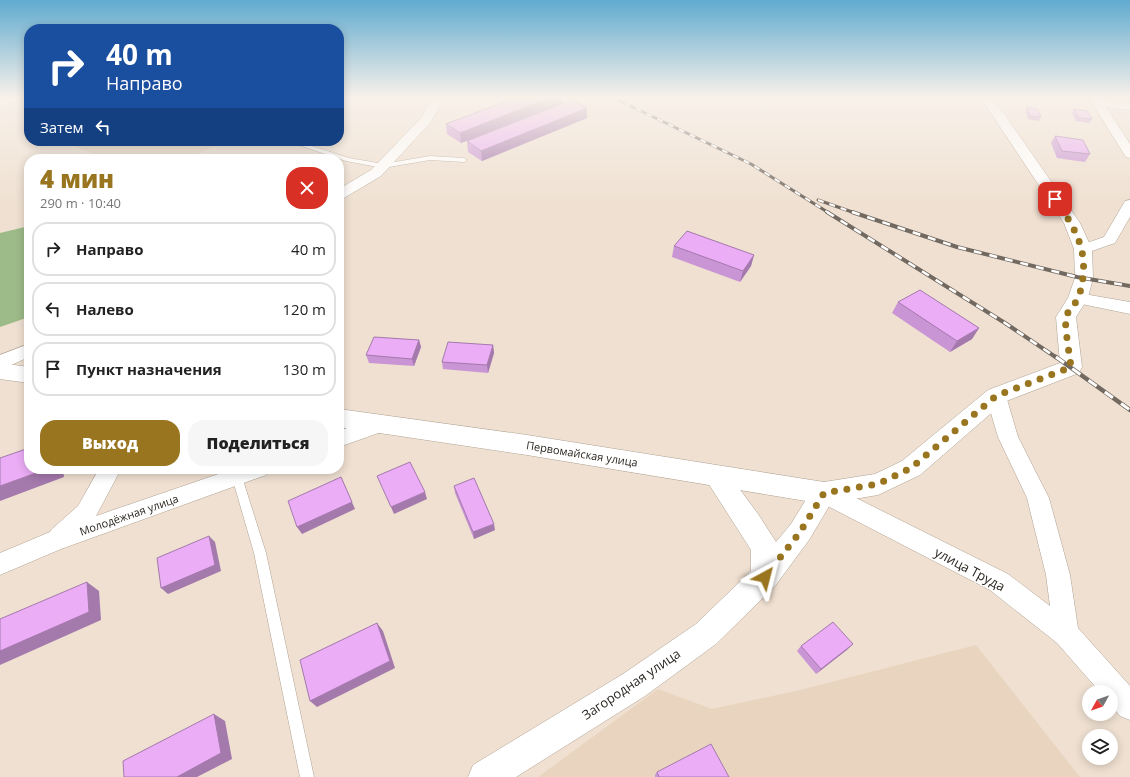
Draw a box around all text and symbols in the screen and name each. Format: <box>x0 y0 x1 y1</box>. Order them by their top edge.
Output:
text: 40 m <box>106 35 173 73</box>
icon: right <box>40 40 92 92</box>
text: Направо <box>106 71 183 95</box>
icon: left <box>92 116 114 138</box>
text: Затем <box>40 117 84 137</box>
text: 4 мин <box>40 162 114 195</box>
button: close <box>286 167 328 209</box>
pin <box>1038 182 1072 216</box>
icon: arrive <box>1044 188 1066 210</box>
text: 290 m · 10:40 <box>40 194 121 212</box>
icon: right <box>42 238 64 260</box>
text: Направо <box>76 239 144 259</box>
text: 40 m <box>291 239 326 259</box>
icon: left <box>42 298 64 320</box>
text: Налево <box>76 299 134 319</box>
text: 120 m <box>282 299 326 319</box>
icon: arrive <box>42 358 64 380</box>
text: Пункт назначения <box>76 359 222 379</box>
text: 130 m <box>282 359 326 379</box>
button: Выход <box>40 420 180 466</box>
button: Поделиться <box>188 420 328 466</box>
street label: Первомайская улица <box>525 437 639 470</box>
street label: Молодёжная улица <box>77 491 180 539</box>
street label: улица Труда <box>932 543 1008 595</box>
position arrow <box>744 556 786 598</box>
street label: Загородная улица <box>578 644 684 724</box>
north arrow <box>1082 685 1118 721</box>
map controls <box>1082 685 1118 765</box>
button: layers <box>1082 729 1118 765</box>

